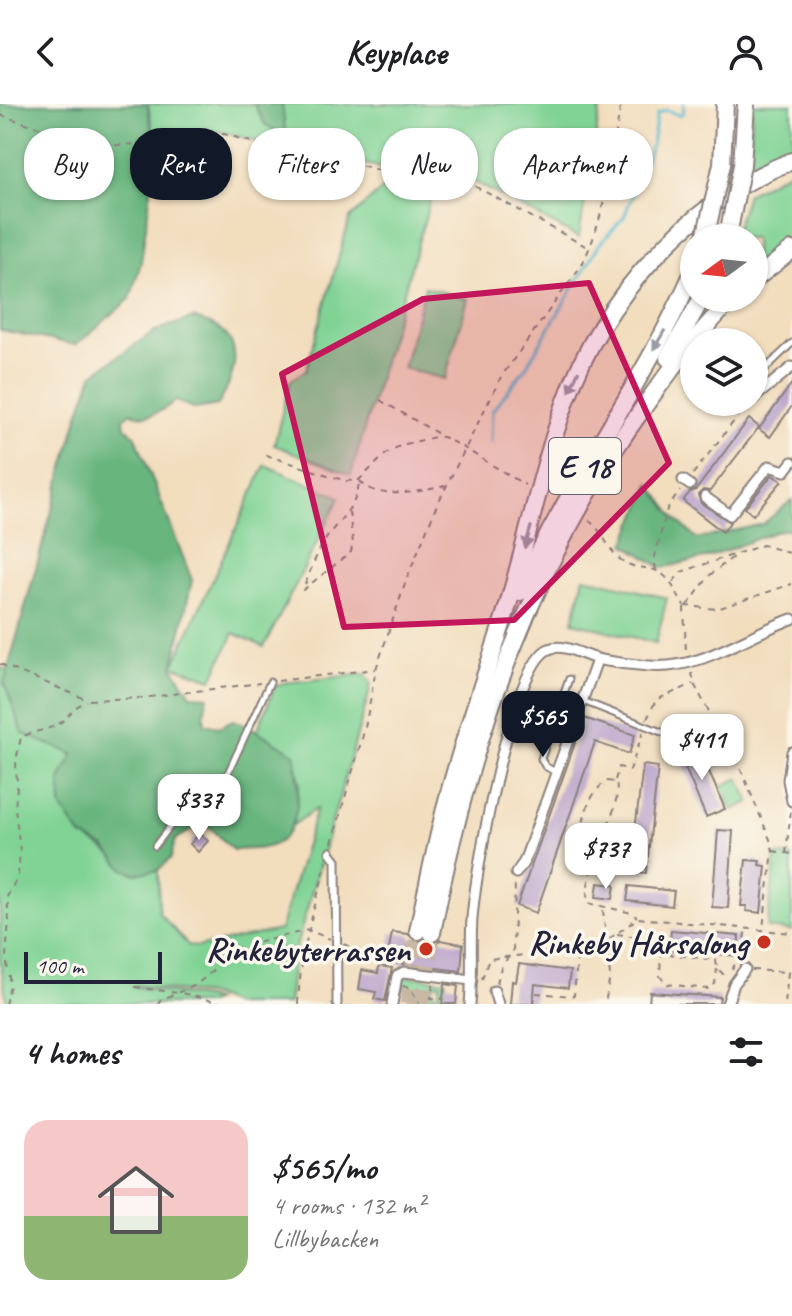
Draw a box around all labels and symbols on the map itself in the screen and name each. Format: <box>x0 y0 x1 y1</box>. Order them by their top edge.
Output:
north arrow <box>680 224 768 312</box>
one-way arrow <box>652 328 666 351</box>
one-way arrow <box>568 369 581 393</box>
road number: E 18 <box>549 438 621 494</box>
one-way arrow <box>521 525 533 550</box>
pin: $565 <box>496 691 590 759</box>
pin: $411 <box>655 714 749 782</box>
pin: $337 <box>152 774 246 842</box>
pin: $737 <box>559 823 653 891</box>
place label: Rinkeby Hårsalong <box>528 921 752 964</box>
place label: Rinkebyterrassen <box>206 928 411 971</box>
marker: Rinkeby Hårsalong <box>755 933 773 951</box>
marker: Rinkebyterrassen <box>417 940 435 958</box>
scale bar <box>24 948 162 984</box>

